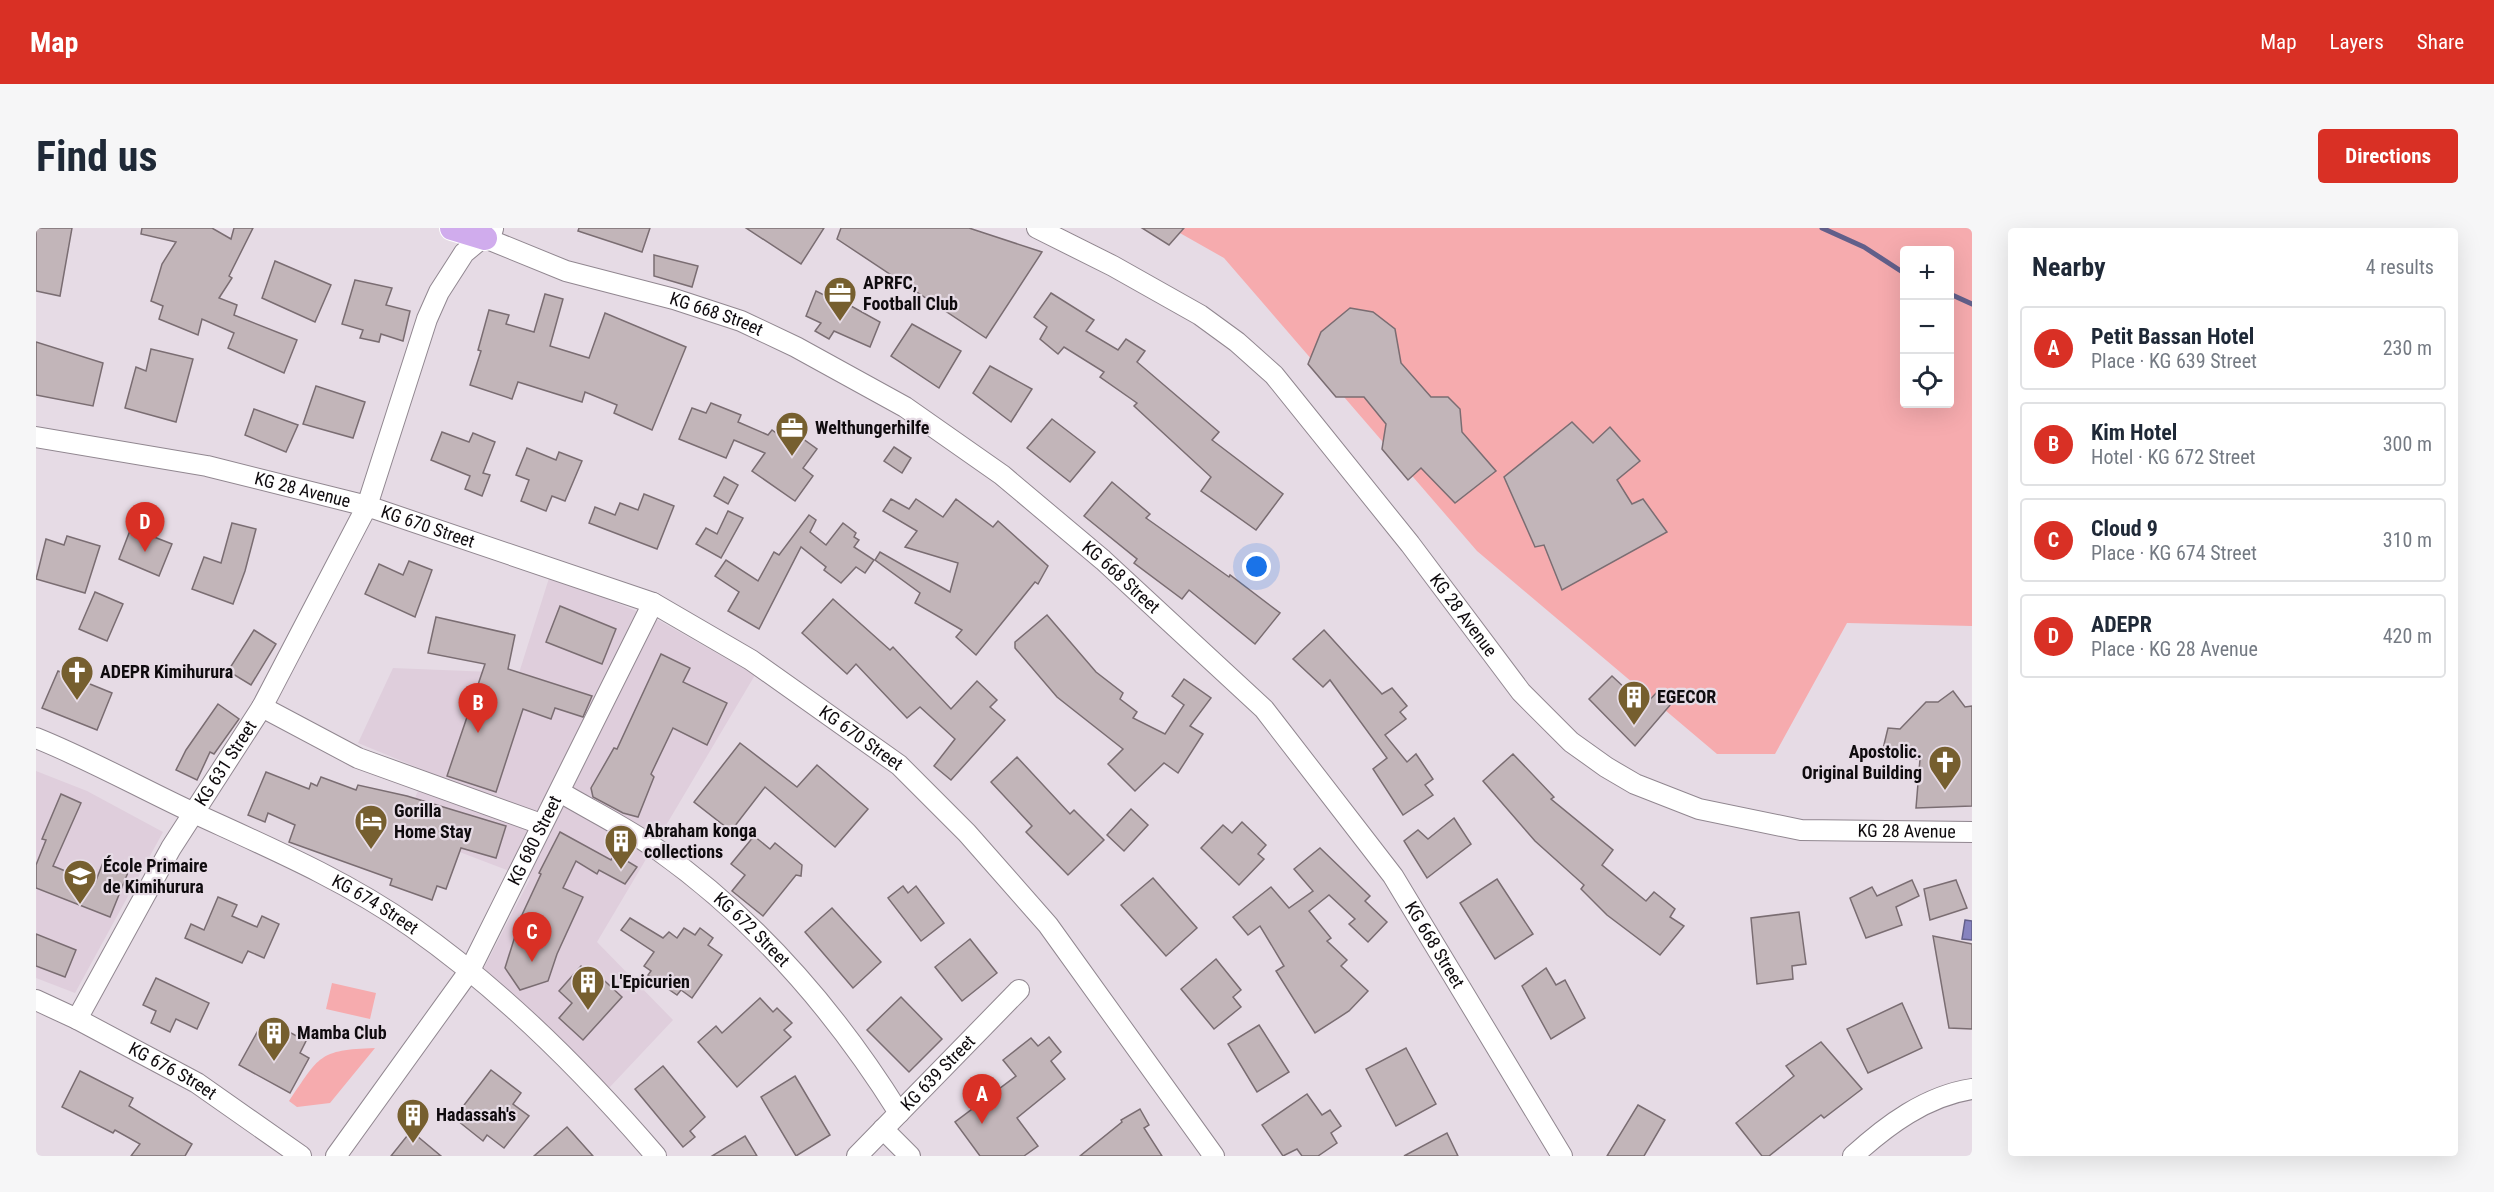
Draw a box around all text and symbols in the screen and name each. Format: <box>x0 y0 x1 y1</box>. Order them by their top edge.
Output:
text: Map <box>30 26 78 59</box>
text: Map <box>2260 30 2297 54</box>
text: Layers <box>2330 30 2384 54</box>
text: Share <box>2417 30 2464 54</box>
button: Directions <box>2318 129 2458 183</box>
text: Find us <box>36 132 157 181</box>
map controls <box>1900 246 1954 408</box>
button: + <box>1900 246 1954 300</box>
text: Nearby <box>2032 252 2106 282</box>
text: 4 results <box>2366 255 2434 279</box>
place label: APRFC, Football Club <box>863 272 958 314</box>
office icon: APRFC, Football Club <box>822 275 858 322</box>
street label: KG 668 Street <box>667 287 767 340</box>
button: − <box>1900 300 1954 354</box>
text: Petit Bassan Hotel <box>2091 324 2254 349</box>
text: A <box>2048 336 2059 360</box>
text: 230 m <box>2383 336 2432 360</box>
text: Place · KG 639 Street <box>2091 349 2257 373</box>
button: locate <box>1900 354 1954 408</box>
office icon: Welthungerhilfe <box>774 410 810 457</box>
place label: Welthungerhilfe <box>815 417 930 438</box>
text: Kim Hotel <box>2091 420 2177 445</box>
text: B <box>2048 432 2059 456</box>
text: 300 m <box>2383 432 2432 456</box>
text: Hotel · KG 672 Street <box>2091 445 2255 469</box>
street label: KG 28 Avenue <box>253 467 353 512</box>
street label: KG 670 Street <box>379 501 477 552</box>
pin: D <box>126 502 164 552</box>
text: Cloud 9 <box>2091 516 2158 541</box>
text: C <box>2048 528 2059 552</box>
text: 310 m <box>2383 528 2432 552</box>
street label: KG 668 Street <box>1078 536 1164 617</box>
text: Place · KG 674 Street <box>2091 541 2257 565</box>
your location <box>1242 552 1271 581</box>
street label: KG 28 Avenue <box>1426 569 1502 660</box>
text: ADEPR <box>2091 612 2152 637</box>
text: D <box>2048 624 2059 648</box>
text: 420 m <box>2383 624 2432 648</box>
text: Place · KG 28 Avenue <box>2091 637 2258 661</box>
church icon: ADEPR Kimihurura <box>59 654 95 701</box>
place label: ADEPR Kimihurura <box>100 661 233 682</box>
building icon: EGECOR <box>1616 679 1652 726</box>
pin: B <box>458 684 498 733</box>
place label: EGECOR <box>1657 686 1716 707</box>
street label: KG 670 Street <box>816 701 907 774</box>
street label: KG 631 Street <box>190 716 260 810</box>
place label: Apostolic. Original Building <box>1802 741 1922 783</box>
church icon: Apostolic. Original Building <box>1927 744 1963 791</box>
street label: KG 680 Street <box>503 792 565 888</box>
place label: Gorilla Home Stay <box>394 800 472 842</box>
hotel icon: Gorilla Home Stay <box>353 803 389 850</box>
place label: Abraham konga collections <box>644 820 757 862</box>
street label: KG 28 Avenue <box>1858 820 1956 842</box>
building icon: Abraham konga collections <box>603 823 639 870</box>
place label: École Primaire de Kimihurura <box>103 855 208 897</box>
school or university icon: École Primaire de Kimihurura <box>62 858 98 905</box>
street label: KG 674 Street <box>329 870 423 938</box>
street label: KG 672 Street <box>710 888 794 971</box>
street label: KG 668 Street <box>1401 897 1469 992</box>
pin: C <box>512 912 552 962</box>
building icon: L'Epicurien <box>570 964 606 1011</box>
place label: L'Epicurien <box>611 971 690 992</box>
building icon: Mamba Club <box>256 1015 292 1062</box>
place label: Mamba Club <box>297 1022 387 1043</box>
street label: KG 639 Street <box>896 1030 979 1115</box>
street label: KG 676 Street <box>125 1038 221 1104</box>
pin: A <box>962 1074 1002 1124</box>
building icon: Hadassah's <box>395 1097 431 1144</box>
place label: Hadassah's <box>436 1104 516 1125</box>

